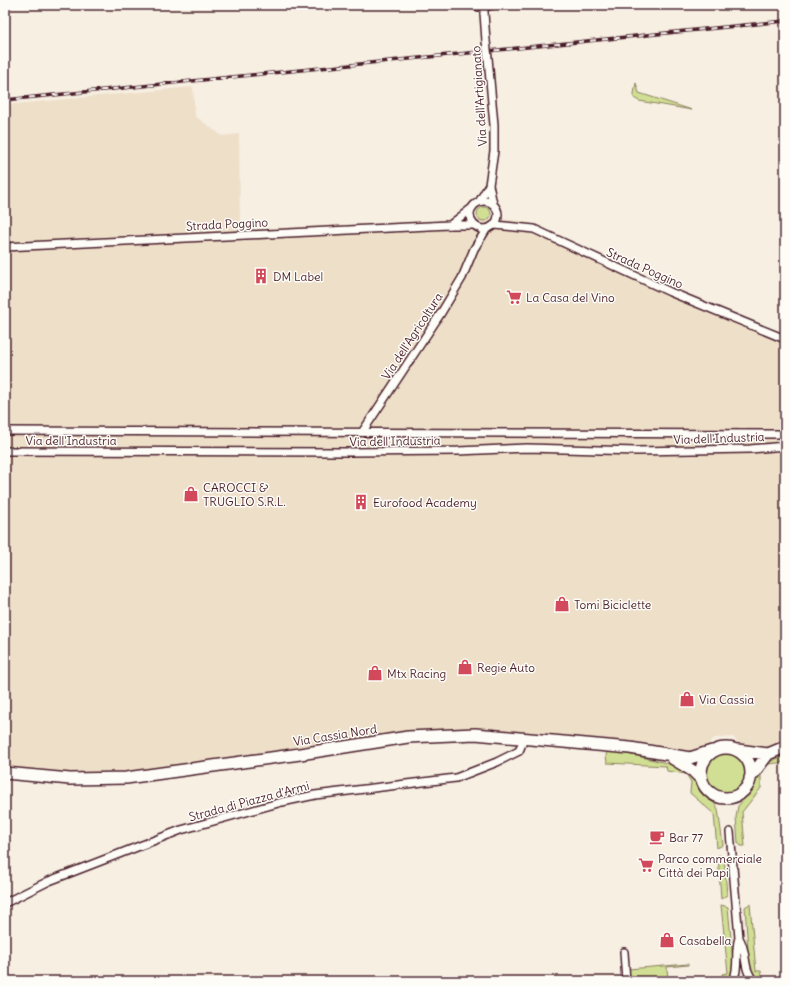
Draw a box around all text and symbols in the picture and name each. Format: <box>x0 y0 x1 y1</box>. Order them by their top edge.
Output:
street label: Via dell'Artigianato <box>468 45 490 147</box>
street label: Strada Poggino <box>185 214 269 234</box>
street label: Strada Poggino <box>604 244 686 292</box>
building icon: DM Label <box>252 267 270 285</box>
place label: DM Label <box>273 269 323 284</box>
supermarket icon: La Casa del Vino <box>505 288 523 306</box>
street label: Via dell'Agricoltura <box>378 290 446 382</box>
place label: La Casa del Vino <box>526 290 615 305</box>
street label: Via dell'Industria <box>673 429 765 447</box>
street label: Via dell'Industria <box>25 433 117 448</box>
street label: Via dell'Industria <box>349 433 441 449</box>
place label: CAROCCI & TRUGLIO S.R.L. <box>203 480 286 509</box>
shop icon: CAROCCI & TRUGLIO S.R.L. <box>182 485 200 503</box>
building icon: Eurofood Academy <box>352 493 370 511</box>
place label: Eurofood Academy <box>373 495 477 510</box>
shop icon: Tomi Biciclette <box>553 595 571 613</box>
place label: Tomi Biciclette <box>574 597 651 612</box>
shop icon: Regie Auto <box>456 658 474 676</box>
place label: Regie Auto <box>477 660 535 675</box>
shop icon: Mtx Racing <box>366 664 384 682</box>
place label: Mtx Racing <box>387 666 446 681</box>
shop icon: Via Cassia <box>678 690 696 708</box>
place label: Via Cassia <box>699 692 754 707</box>
street label: Via Cassia Nord <box>292 721 378 749</box>
street label: Strada di Piazza d'Armi <box>187 778 311 824</box>
cafe icon: Bar 77 <box>648 828 666 846</box>
place label: Bar 77 <box>669 830 703 845</box>
place label: Parco commerciale Città dei Papi <box>658 851 762 880</box>
supermarket icon: Parco commerciale Città dei Papi <box>637 856 655 874</box>
shop icon: Casabella <box>658 931 676 949</box>
place label: Casabella <box>679 933 731 948</box>

